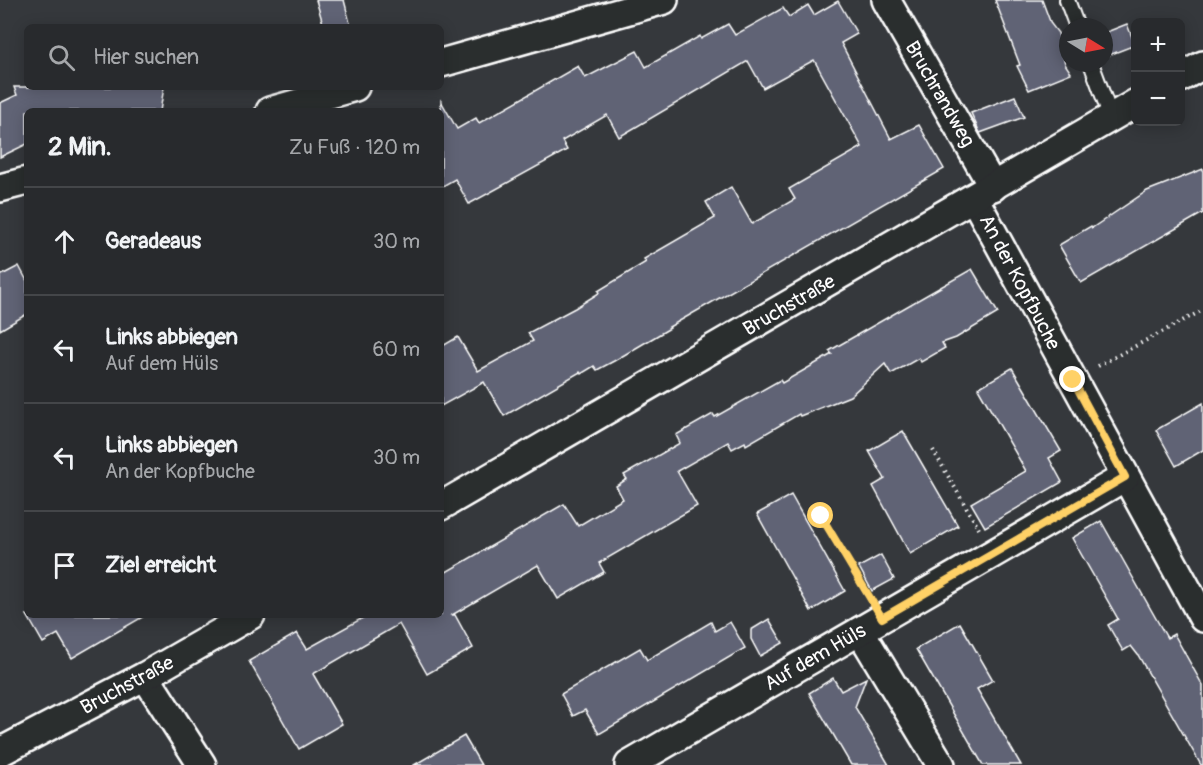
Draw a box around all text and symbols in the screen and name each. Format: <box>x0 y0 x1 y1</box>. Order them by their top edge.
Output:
north arrow <box>1059 18 1113 72</box>
map controls <box>1131 18 1185 126</box>
button: + <box>1131 18 1185 72</box>
search box <box>24 24 444 90</box>
street label: Bruchrandweg <box>900 36 980 152</box>
icon: search <box>45 41 78 74</box>
text: Hier suchen <box>93 43 199 71</box>
button: − <box>1131 72 1185 126</box>
text: 2 Min. <box>48 131 112 163</box>
text: Zu Fuß · 120 m <box>289 135 420 160</box>
street label: An der Kopfbuche <box>974 210 1066 354</box>
icon: ahead <box>48 225 81 258</box>
text: Geradeaus <box>105 227 201 255</box>
text: 30 m <box>373 229 420 254</box>
street label: Bruchstraße <box>738 269 840 341</box>
text: Links abbiegen <box>105 323 238 351</box>
icon: left <box>48 333 81 366</box>
text: 60 m <box>373 337 420 362</box>
text: Auf dem Hüls <box>105 351 218 376</box>
route end <box>1059 366 1085 392</box>
text: Links abbiegen <box>105 431 238 459</box>
icon: left <box>48 441 81 474</box>
text: 30 m <box>373 445 420 470</box>
text: An der Kopfbuche <box>105 459 255 484</box>
route start <box>807 502 833 528</box>
icon: arrive <box>48 549 81 582</box>
text: Ziel erreicht <box>105 551 216 579</box>
street label: Auf dem Hüls <box>760 618 870 696</box>
street label: Bruchstraße <box>76 650 178 720</box>

